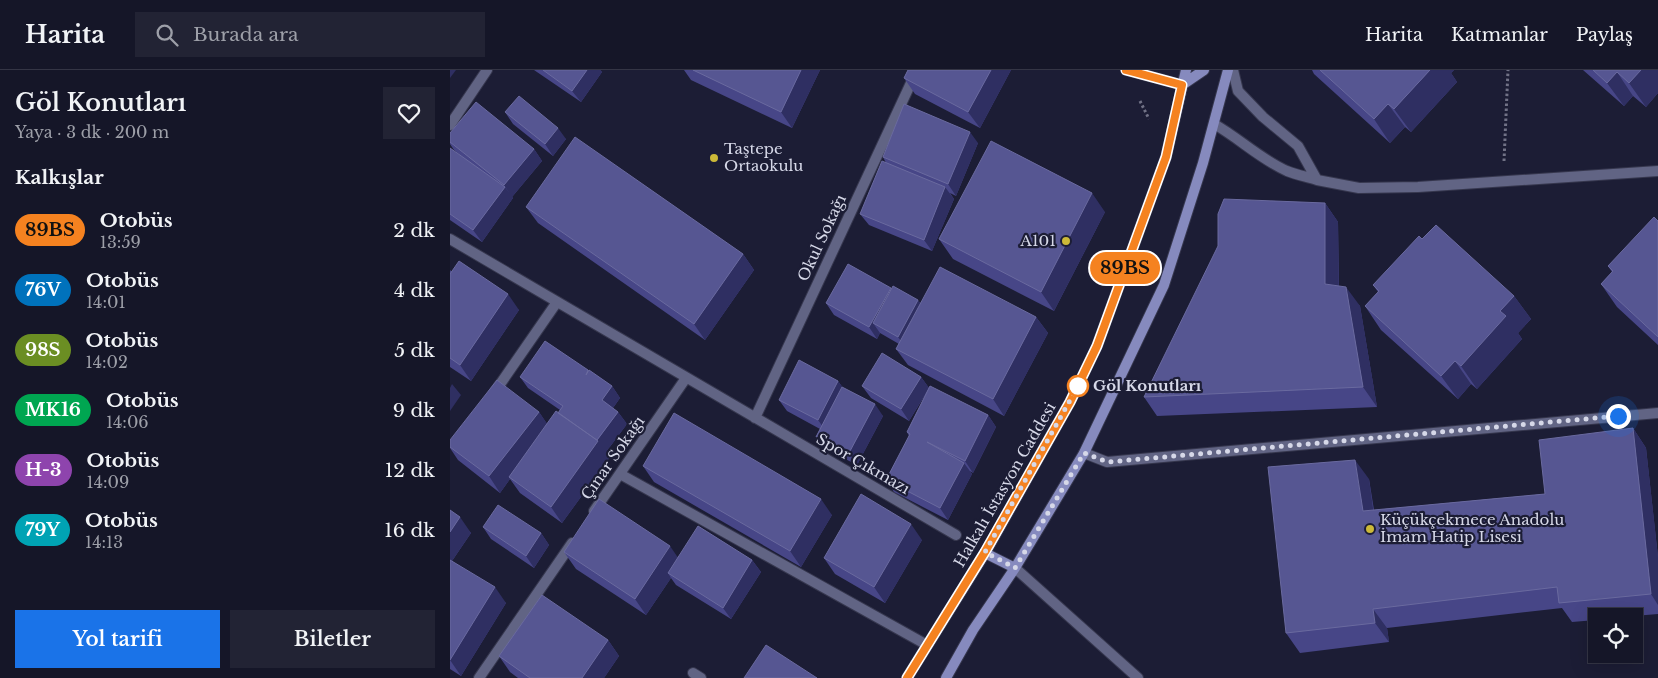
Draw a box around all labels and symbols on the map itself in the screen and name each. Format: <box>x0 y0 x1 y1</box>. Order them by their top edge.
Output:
place label: Taştepe Ortaokulu <box>724 139 803 175</box>
marker: Taştepe Ortaokulu <box>708 152 720 164</box>
street label: Okul Sokağı <box>793 191 850 284</box>
place label: A101 <box>1019 231 1056 250</box>
marker: A101 <box>1060 235 1072 247</box>
line badge: 89BS <box>1090 252 1160 284</box>
marker: Göl Konutları <box>1067 375 1089 397</box>
place label: Göl Konutları <box>1093 376 1202 395</box>
street label: Halkalı İstasyon Caddesi <box>949 399 1060 571</box>
your location <box>1606 404 1631 429</box>
street label: Çınar Sokağı <box>577 412 648 503</box>
street label: Spor Çıkmazı <box>813 429 913 498</box>
place label: Küçükçekmece Anadolu İmam Hatip Lisesi <box>1380 510 1564 546</box>
marker: Küçükçekmece Anadolu İmam Hatip Lisesi <box>1364 523 1376 535</box>

